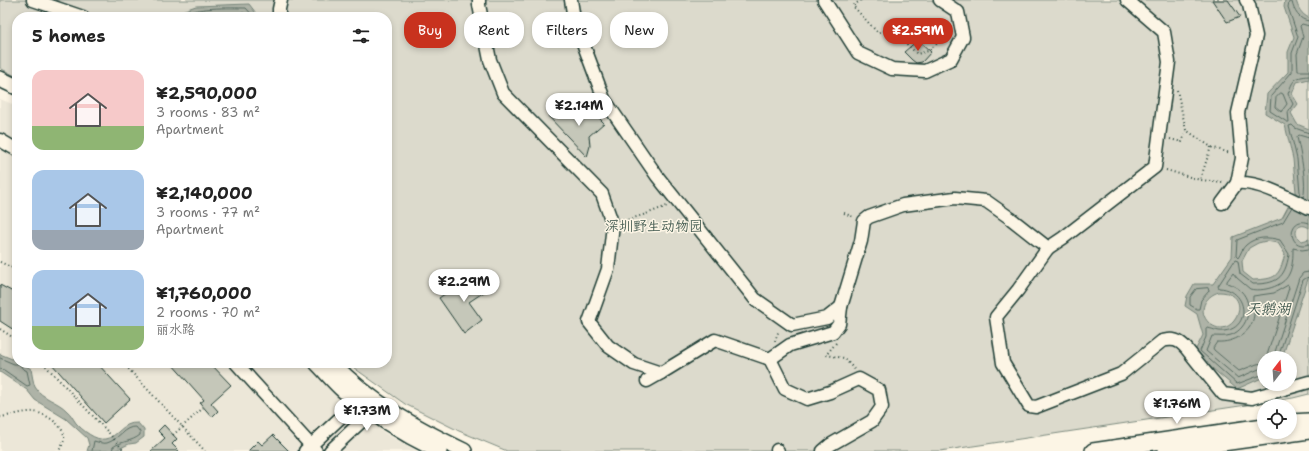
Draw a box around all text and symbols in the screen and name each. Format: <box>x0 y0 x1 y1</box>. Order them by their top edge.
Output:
chip: Buy <box>404 12 456 48</box>
chip: Rent <box>464 12 524 48</box>
chip: Filters <box>532 12 602 48</box>
chip: New <box>610 12 668 48</box>
pin: ¥2.59M <box>885 18 951 52</box>
text: ¥2.59M <box>892 22 944 39</box>
text: 5 homes <box>32 25 105 47</box>
icon: filters <box>350 25 372 47</box>
text: ¥2,590,000 <box>156 82 257 104</box>
icon: home <box>64 86 112 134</box>
pin: ¥2.14M <box>546 93 612 127</box>
text: ¥2.14M <box>555 97 603 114</box>
text: 3 rooms · 83 m² <box>156 104 260 121</box>
text: Apartment <box>156 121 224 138</box>
text: ¥2,140,000 <box>156 182 253 204</box>
icon: home <box>64 186 112 234</box>
text: 3 rooms · 77 m² <box>156 204 260 221</box>
park label: 深圳野生动物园 <box>605 217 703 235</box>
text: Apartment <box>156 221 224 238</box>
pin: ¥2.29M <box>431 269 497 303</box>
text: ¥2.29M <box>438 273 490 290</box>
text: ¥1,760,000 <box>156 282 252 304</box>
icon: home <box>64 286 112 334</box>
water label: 天鹅湖 <box>1245 299 1292 319</box>
text: 2 rooms · 70 m² <box>156 304 260 321</box>
text: 丽水路 <box>156 321 195 338</box>
north arrow <box>1257 351 1297 391</box>
map controls <box>1257 351 1297 439</box>
pin: ¥1.76M <box>1144 391 1210 425</box>
text: ¥1.76M <box>1153 395 1201 412</box>
pin: ¥1.73M <box>334 398 400 432</box>
button: locate <box>1257 399 1297 439</box>
text: ¥1.73M <box>343 402 391 419</box>

